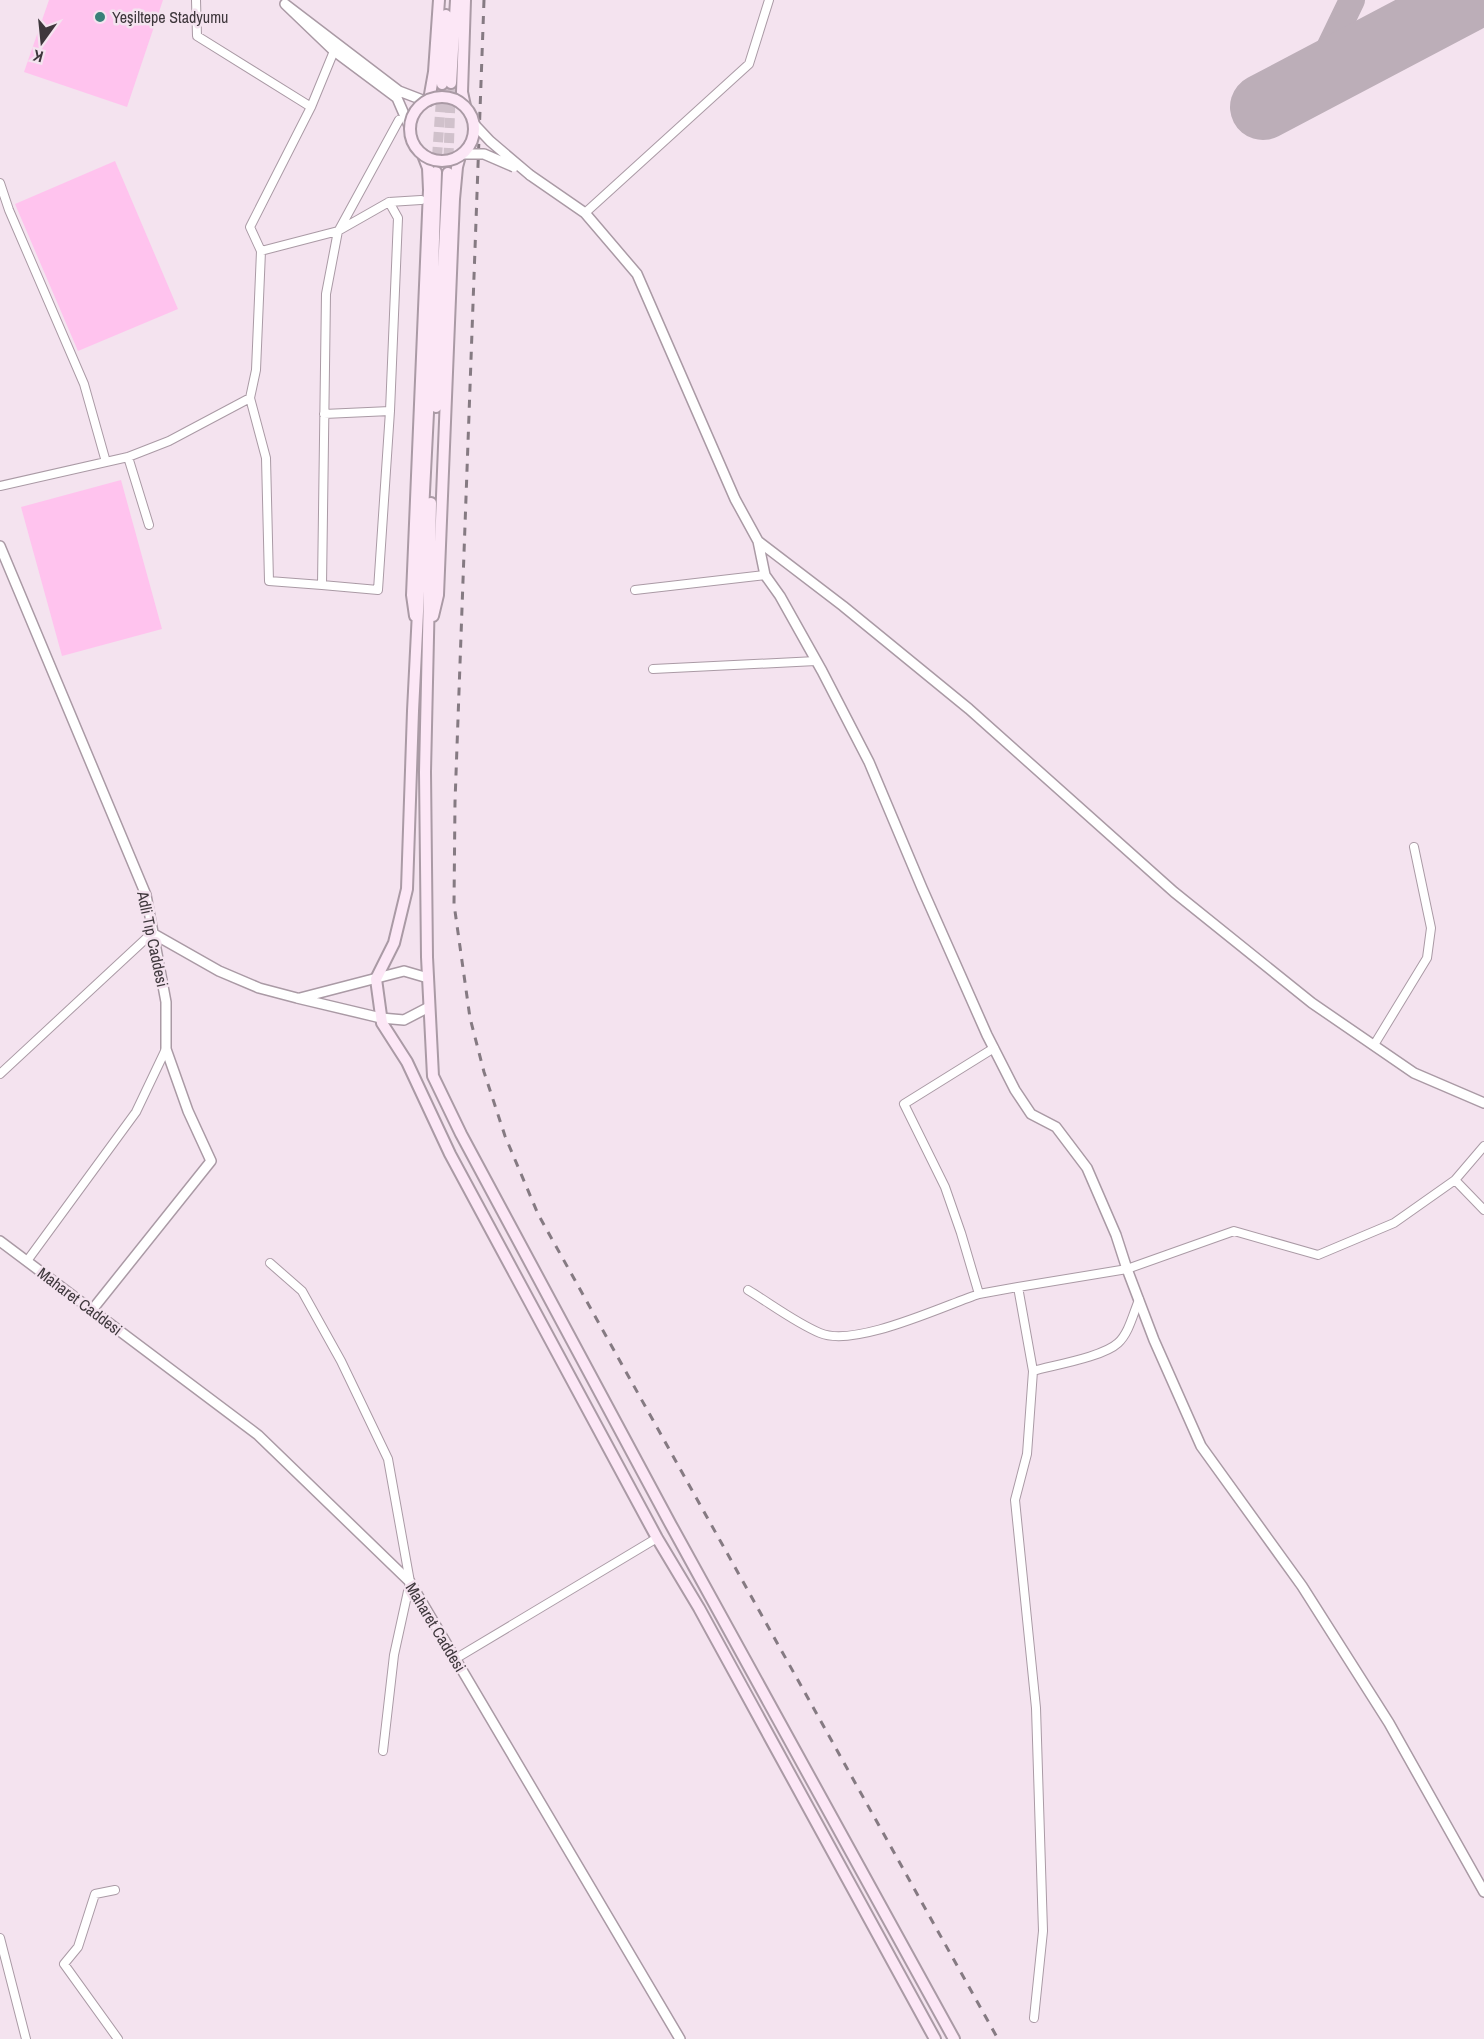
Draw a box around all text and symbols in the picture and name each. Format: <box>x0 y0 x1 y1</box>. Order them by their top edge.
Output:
place label: Yeşiltepe Stadyumu <box>112 6 228 28</box>
marker: Yeşiltepe Stadyumu <box>93 10 107 24</box>
north arrow <box>12 12 72 72</box>
text: K <box>30 45 46 68</box>
street label: Adli Tıp Caddesi <box>132 888 174 989</box>
street label: Maharet Caddesi <box>33 1262 127 1340</box>
street label: Maharet Caddesi <box>401 1578 471 1676</box>

